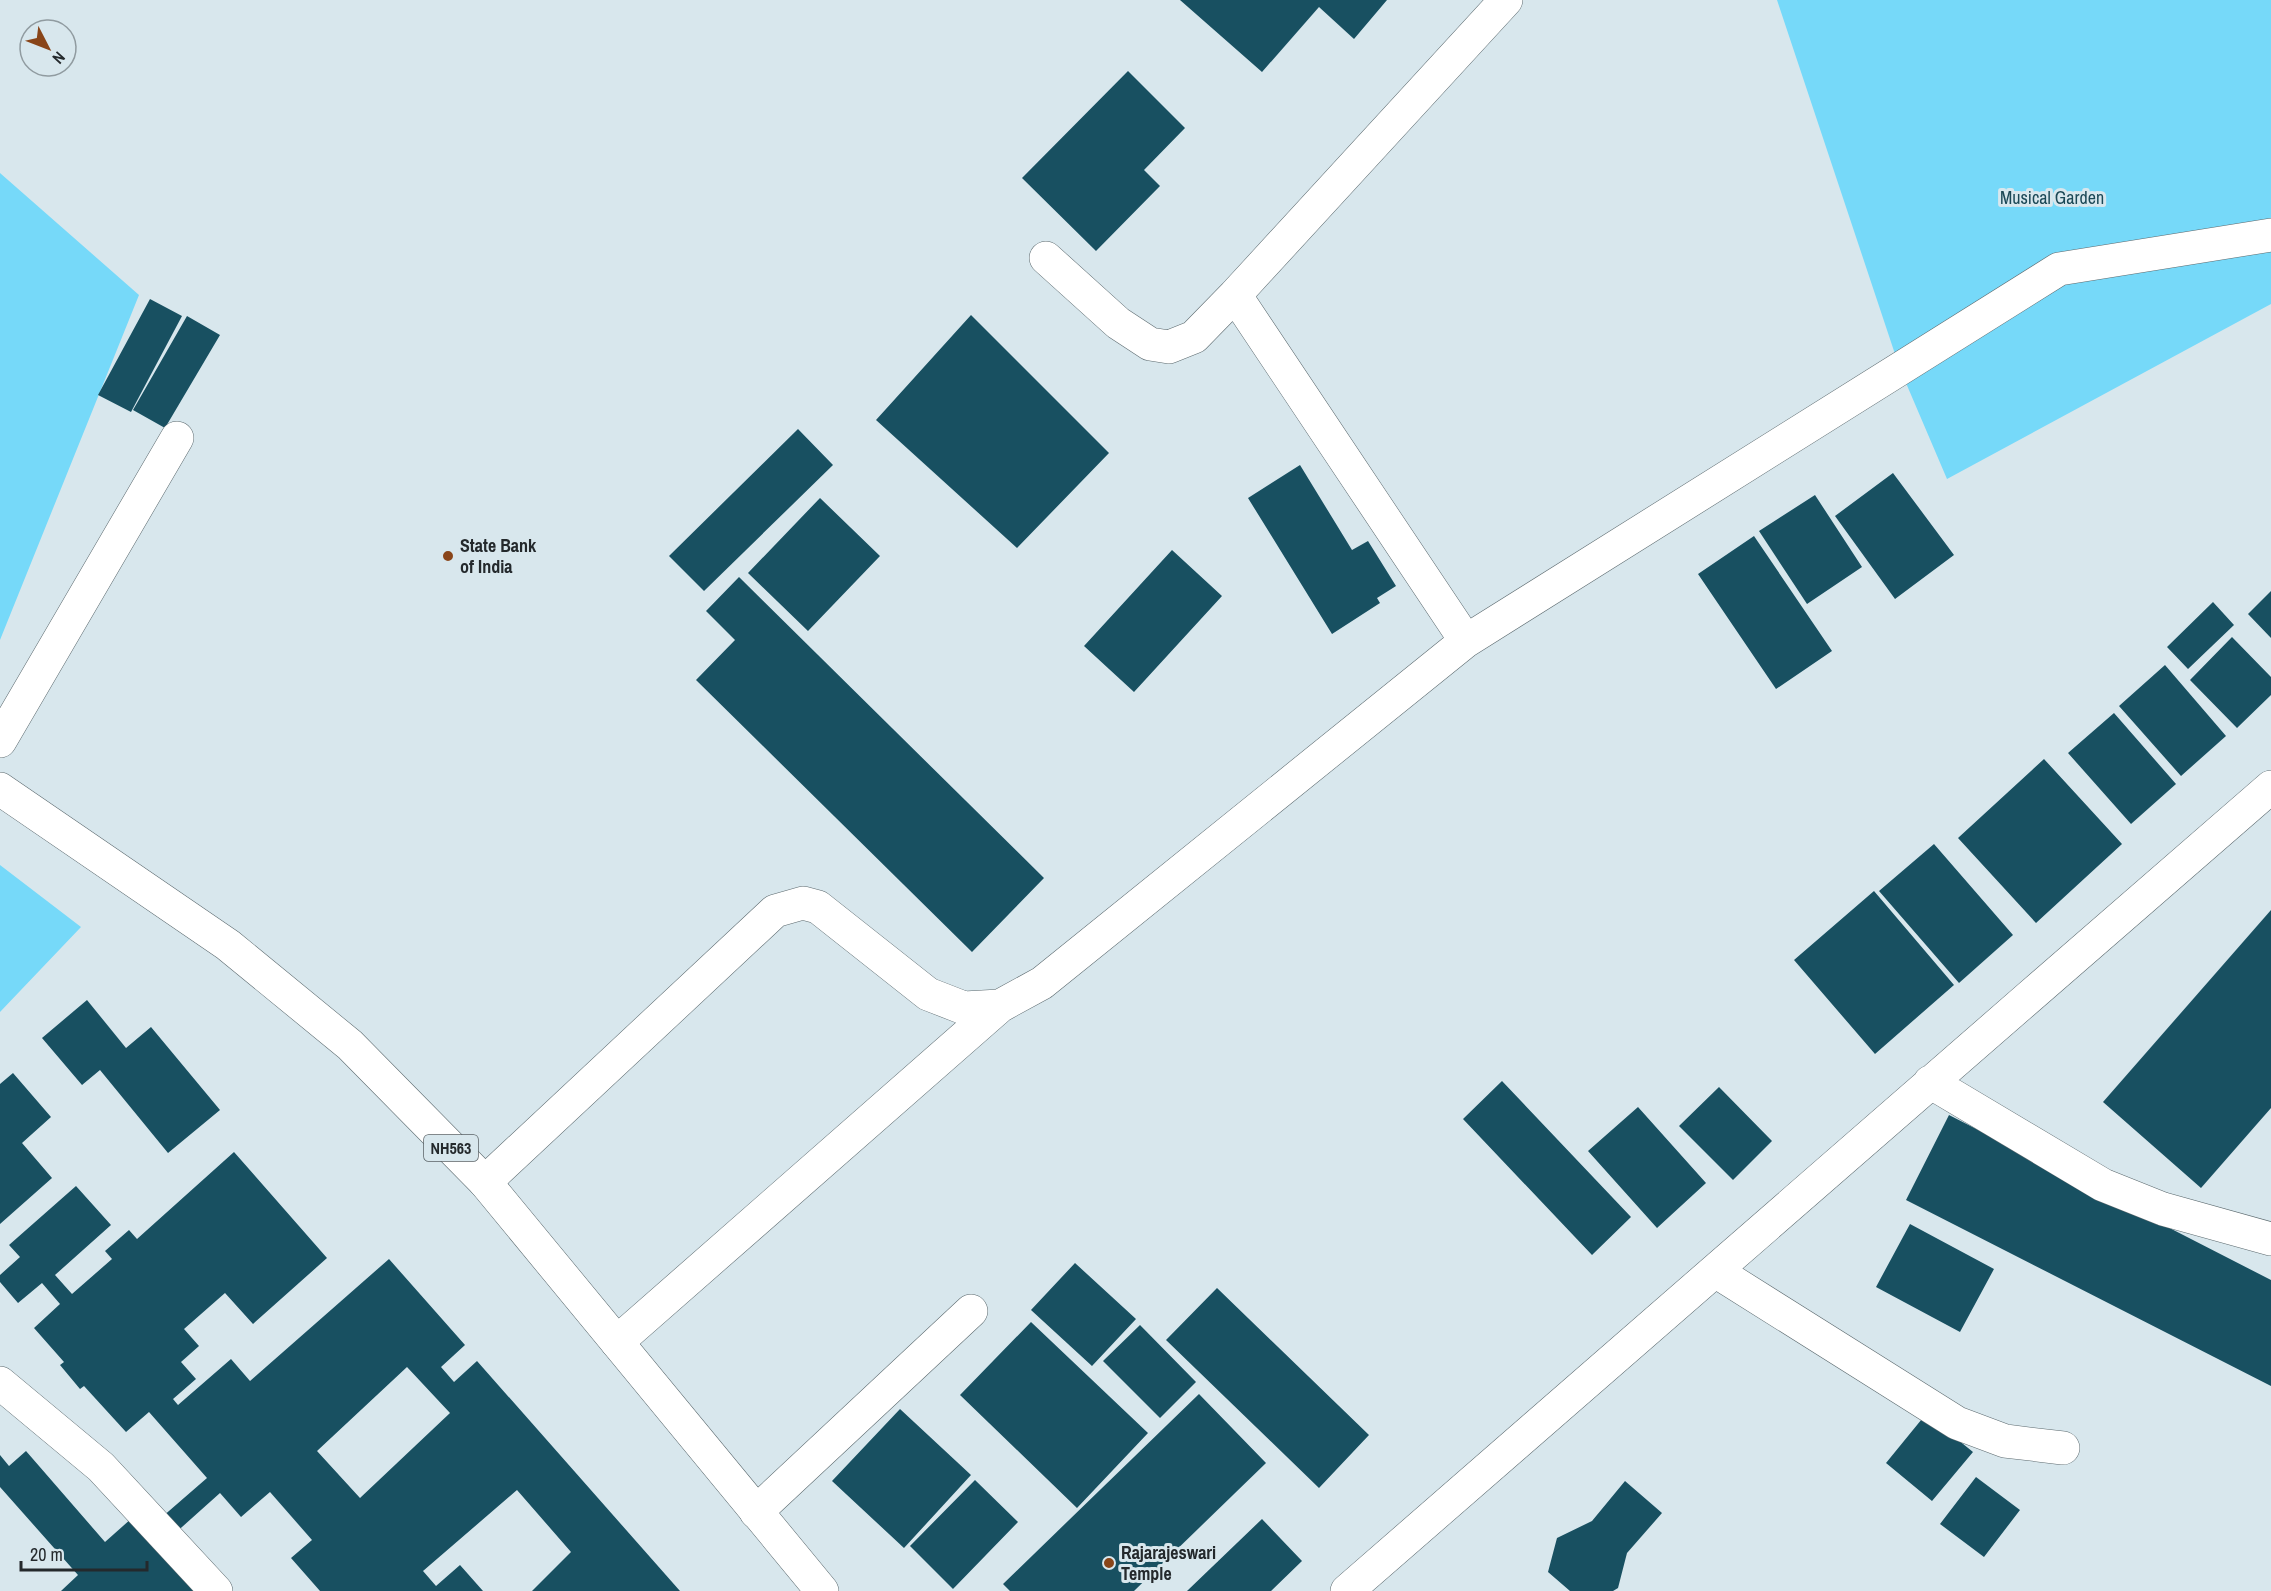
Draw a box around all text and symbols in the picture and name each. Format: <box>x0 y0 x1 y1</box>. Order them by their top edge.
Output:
north arrow <box>18 18 78 78</box>
text: N <box>48 47 70 69</box>
park label: Musical Garden <box>2000 185 2104 210</box>
place label: State Bank of India <box>460 533 537 579</box>
marker: State Bank of India <box>441 549 455 563</box>
road number: NH563 <box>424 1135 478 1161</box>
scale bar <box>21 1534 147 1572</box>
place label: Rajarajeswari Temple <box>1121 1540 1216 1586</box>
text: 20 m <box>30 1542 63 1567</box>
marker: Rajarajeswari Temple <box>1102 1556 1116 1570</box>

